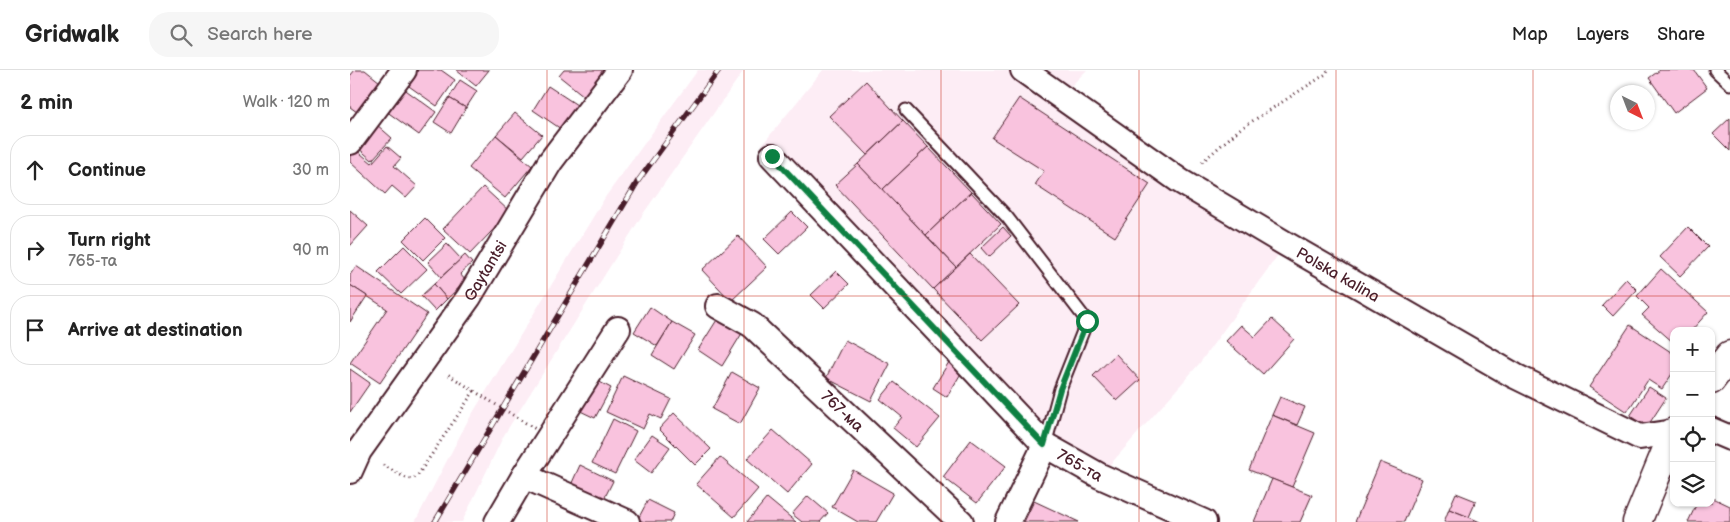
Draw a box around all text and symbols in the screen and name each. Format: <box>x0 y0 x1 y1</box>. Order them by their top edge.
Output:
search box <box>149 12 499 57</box>
text: Gridwalk <box>25 20 119 49</box>
icon: search <box>167 21 195 49</box>
text: Search here <box>207 23 312 46</box>
text: Map <box>1512 24 1548 45</box>
text: Layers <box>1576 24 1629 45</box>
text: Share <box>1657 24 1705 45</box>
north arrow <box>1610 85 1655 130</box>
text: 2 min <box>20 90 73 115</box>
text: Walk · 120 m <box>243 93 330 112</box>
route end <box>761 145 784 168</box>
icon: ahead <box>21 156 49 184</box>
text: Continue <box>68 159 146 182</box>
text: 30 m <box>292 161 329 180</box>
text: Turn right <box>68 229 151 252</box>
icon: right <box>21 236 49 264</box>
street label: Gaytantsi <box>461 238 512 305</box>
text: 90 m <box>293 241 329 260</box>
street label: Polska kalina <box>1293 244 1383 307</box>
text: 765-та <box>68 252 117 271</box>
route start <box>1076 310 1099 333</box>
icon: arrive <box>21 316 49 344</box>
text: Arrive at destination <box>68 319 243 342</box>
map controls <box>1670 327 1715 507</box>
button: + <box>1670 327 1715 372</box>
button: − <box>1670 372 1715 417</box>
street label: 767-ма <box>817 387 868 437</box>
button: locate <box>1670 417 1715 462</box>
street label: 765-та <box>1053 446 1106 487</box>
button: layers <box>1670 462 1715 507</box>

